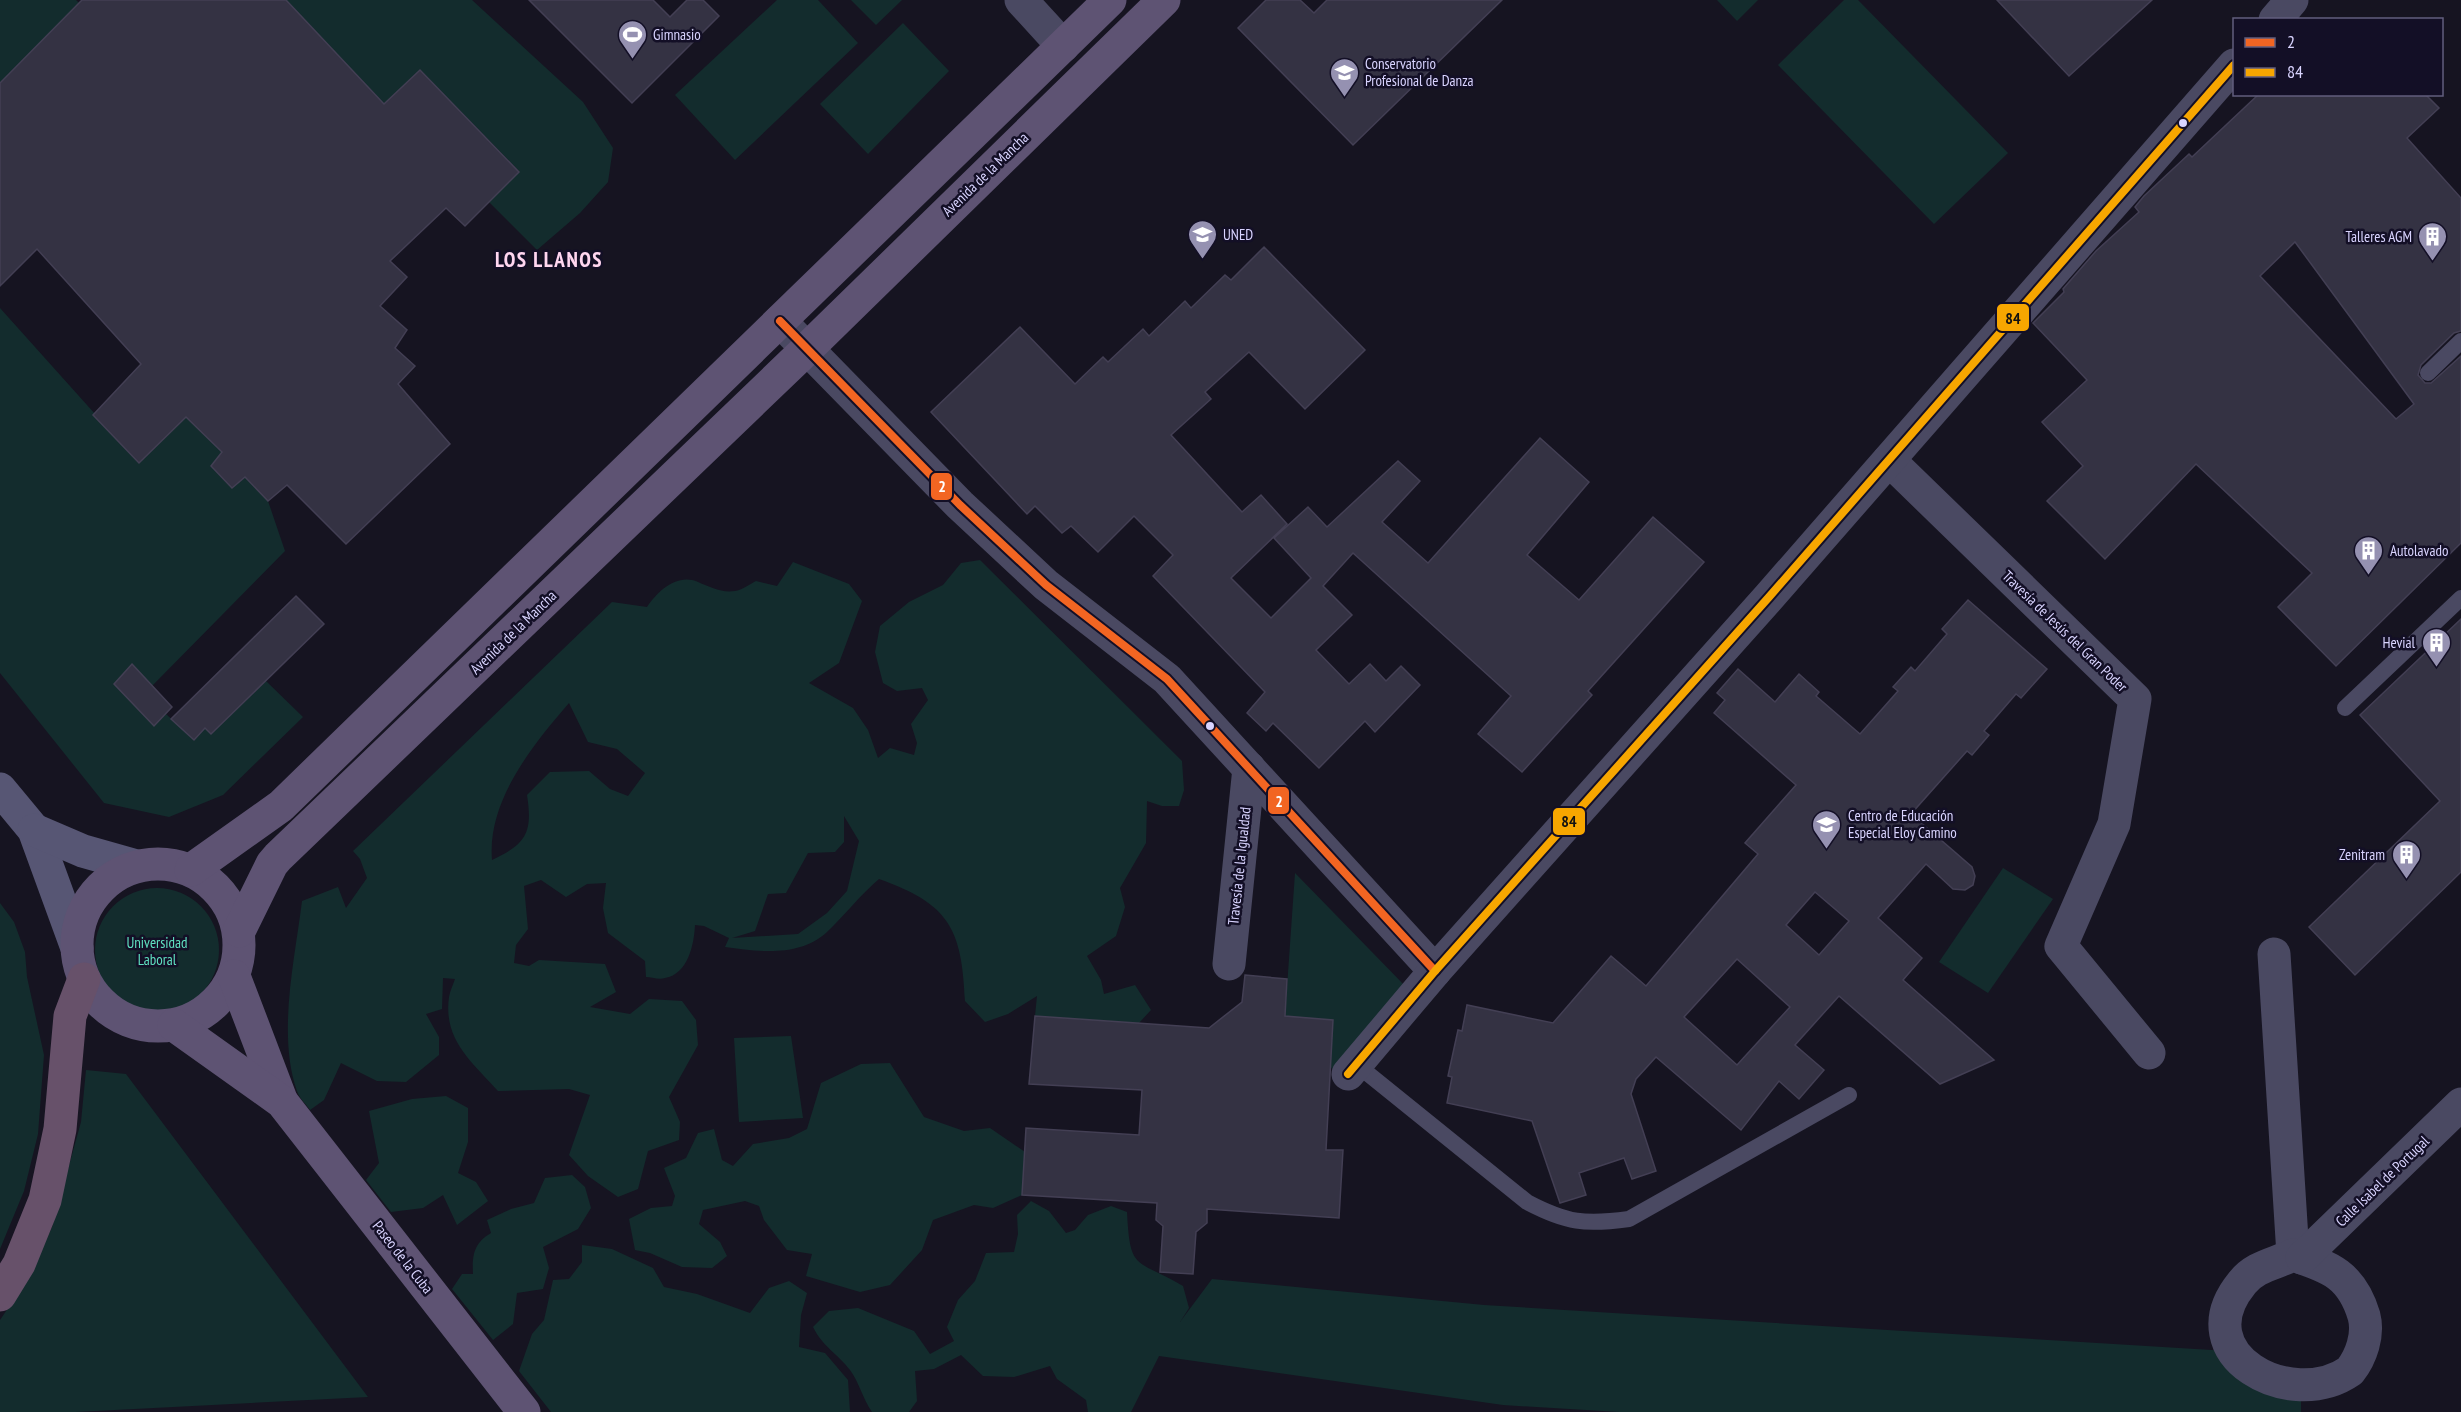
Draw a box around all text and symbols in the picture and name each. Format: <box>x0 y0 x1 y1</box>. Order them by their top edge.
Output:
sports icon: Gimnasio <box>616 18 648 60</box>
legend <box>2233 18 2443 96</box>
place label: Gimnasio <box>653 25 701 44</box>
text: 2 <box>2287 30 2295 53</box>
place label: Conservatorio Profesional de Danza <box>1365 54 1474 90</box>
school or university icon: Conservatorio Profesional de Danza <box>1328 56 1360 98</box>
text: 84 <box>2287 60 2303 83</box>
unlabelled marker <box>2177 117 2189 129</box>
street label: Avenida de la Mancha <box>938 128 1032 220</box>
school or university icon: UNED <box>1186 218 1218 260</box>
building icon: Talleres AGM <box>2417 220 2449 262</box>
place label: UNED <box>1223 225 1253 244</box>
place label: Talleres AGM <box>2346 227 2412 246</box>
district label: LOS LLANOS <box>495 246 603 273</box>
line badge: 84 <box>1996 303 2030 332</box>
text: 84 <box>2005 308 2021 328</box>
line badge: 2 <box>930 472 953 501</box>
text: 2 <box>938 476 946 496</box>
building icon: Autolavado <box>2353 534 2385 576</box>
place label: Autolavado <box>2390 541 2448 560</box>
street label: Travesía de Jesús del Gran Poder <box>1998 566 2132 696</box>
street label: Avenida de la Mancha <box>466 586 560 678</box>
building icon: Hevial <box>2420 626 2452 668</box>
place label: Hevial <box>2382 633 2415 652</box>
unlabelled marker <box>1204 720 1216 732</box>
line badge: 2 <box>1267 786 1290 815</box>
text: 2 <box>1275 791 1283 811</box>
street label: Travesía de la Igualdad <box>1223 806 1255 926</box>
place label: Centro de Educación Especial Eloy Camino <box>1848 806 1957 842</box>
line badge: 84 <box>1552 807 1586 836</box>
school or university icon: Centro de Educación Especial Eloy Camino <box>1811 808 1843 850</box>
text: 84 <box>1561 811 1577 831</box>
building icon: Zenitram <box>2390 838 2422 880</box>
place label: Zenitram <box>2339 845 2385 864</box>
park label: Universidad Laboral <box>126 933 188 969</box>
street label: Calle Isabel de Portugal <box>2331 1131 2433 1230</box>
street label: Paseo de la Cuba <box>369 1217 437 1297</box>

